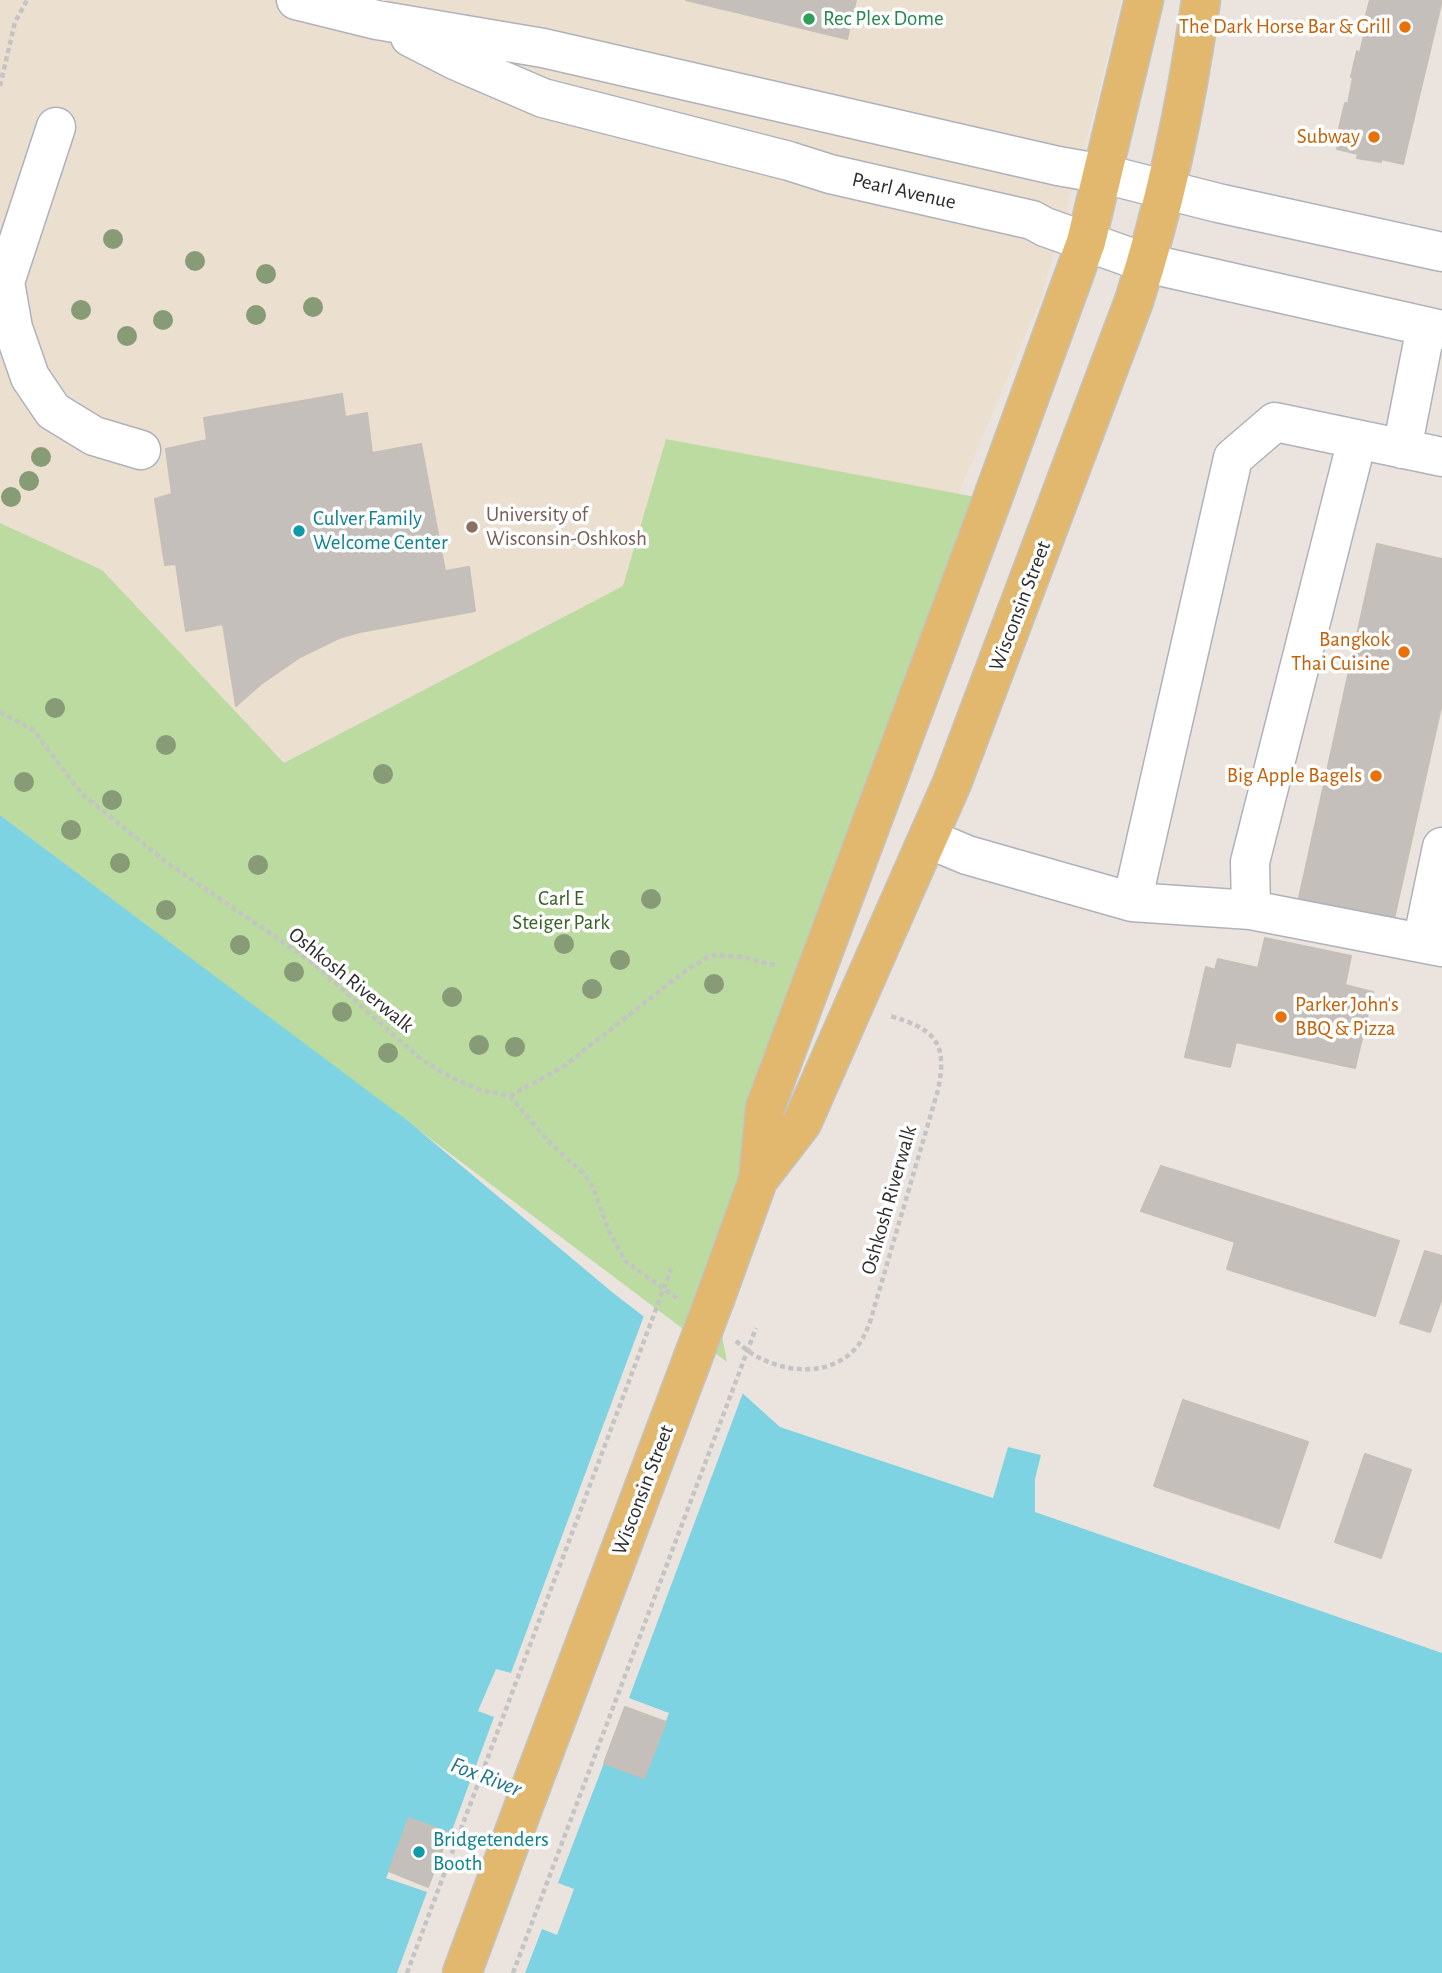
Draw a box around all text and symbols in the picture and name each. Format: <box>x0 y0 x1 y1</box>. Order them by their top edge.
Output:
place label: Rec Plex Dome <box>823 6 944 32</box>
marker: Rec Plex Dome <box>801 11 817 27</box>
place label: The Dark Horse Bar & Grill <box>1179 14 1391 40</box>
marker: The Dark Horse Bar & Grill <box>1397 19 1413 35</box>
place label: Subway <box>1297 124 1360 150</box>
marker: Subway <box>1366 129 1382 145</box>
street label: Pearl Avenue <box>850 167 958 215</box>
place label: University of Wisconsin-Oshkosh <box>486 502 647 552</box>
place label: Culver Family Welcome Center <box>313 506 448 556</box>
marker: University of Wisconsin-Oshkosh <box>464 519 480 535</box>
marker: Culver Family Welcome Center <box>291 523 307 539</box>
street label: Wisconsin Street <box>984 537 1056 675</box>
place label: Bangkok Thai Cuisine <box>1291 627 1390 677</box>
marker: Bangkok Thai Cuisine <box>1396 644 1412 660</box>
place label: Big Apple Bagels <box>1227 763 1362 789</box>
marker: Big Apple Bagels <box>1368 768 1384 784</box>
park label: Carl E Steiger Park <box>512 886 610 936</box>
street label: Oshkosh Riverwalk <box>283 922 419 1038</box>
place label: Parker John's BBQ & Pizza <box>1295 992 1399 1042</box>
marker: Parker John's BBQ & Pizza <box>1273 1009 1289 1025</box>
street label: Oshkosh Riverwalk <box>856 1122 922 1278</box>
street label: Wisconsin Street <box>607 1421 679 1559</box>
water label: Fox River <box>447 1751 525 1803</box>
place label: Bridgetenders Booth <box>433 1827 549 1877</box>
marker: Bridgetenders Booth <box>411 1844 427 1860</box>

